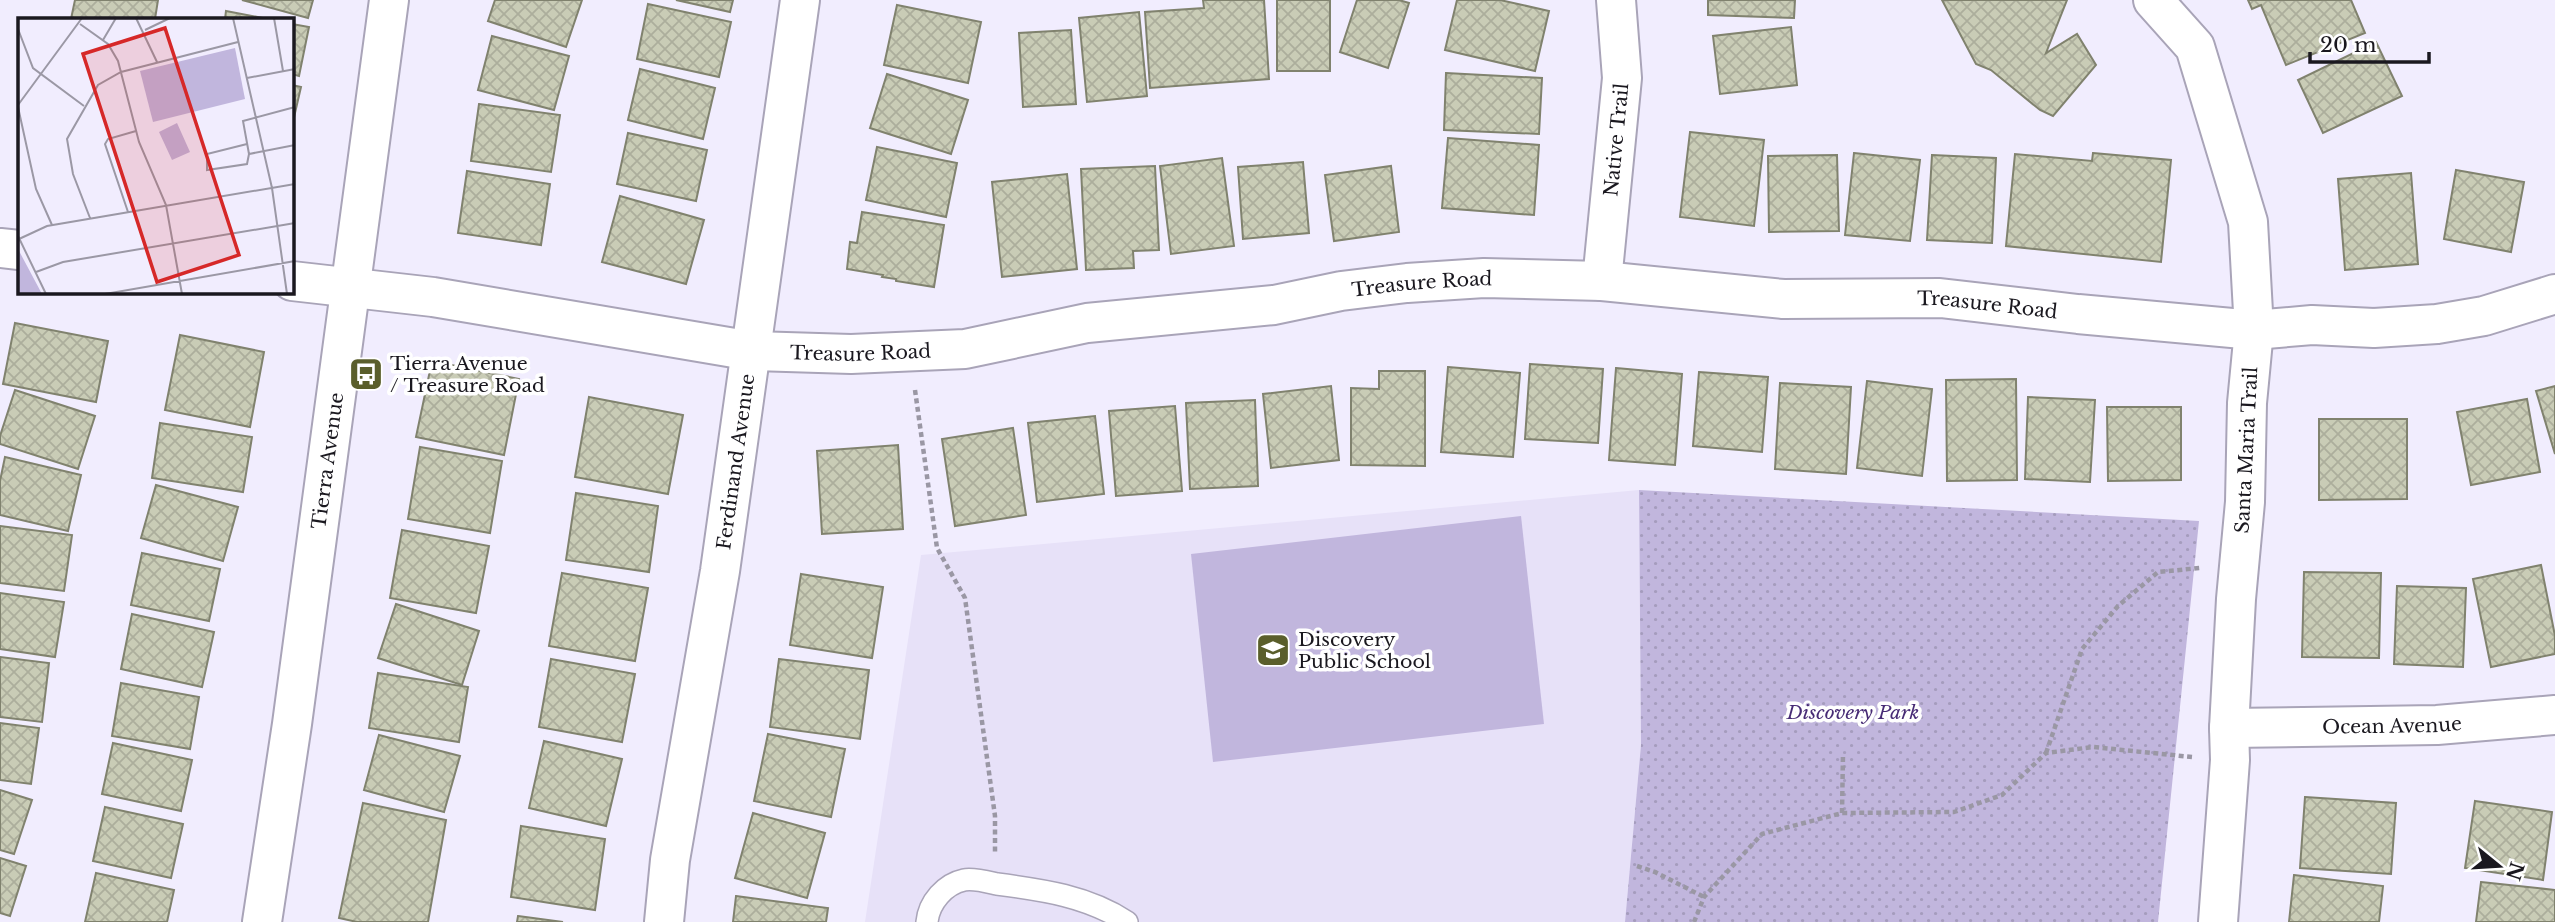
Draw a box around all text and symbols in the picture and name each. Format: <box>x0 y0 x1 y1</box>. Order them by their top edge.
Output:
inset map <box>18 18 294 294</box>
scale bar <box>2310 21 2429 65</box>
text: 20 m <box>2320 32 2377 58</box>
street label: Native Trail <box>1599 82 1633 197</box>
street label: Treasure Road <box>1350 267 1493 302</box>
street label: Treasure Road <box>1917 287 2059 324</box>
street label: Treasure Road <box>790 339 932 366</box>
place label: Tierra Avenue / Treasure Road <box>390 352 545 397</box>
bus stop icon: Tierra Avenue / Treasure Road <box>347 355 385 393</box>
street label: Santa Maria Trail <box>2231 366 2262 534</box>
street label: Ferdinand Avenue <box>712 372 760 551</box>
street label: Tierra Avenue <box>307 391 348 530</box>
place label: Discovery Public School <box>1298 628 1431 673</box>
school or university icon: Discovery Public School <box>1254 631 1292 669</box>
park label: Discovery Park <box>1786 701 1919 724</box>
street label: Ocean Avenue <box>2322 712 2463 739</box>
north arrow <box>2464 831 2534 901</box>
text: N <box>2501 859 2528 883</box>

